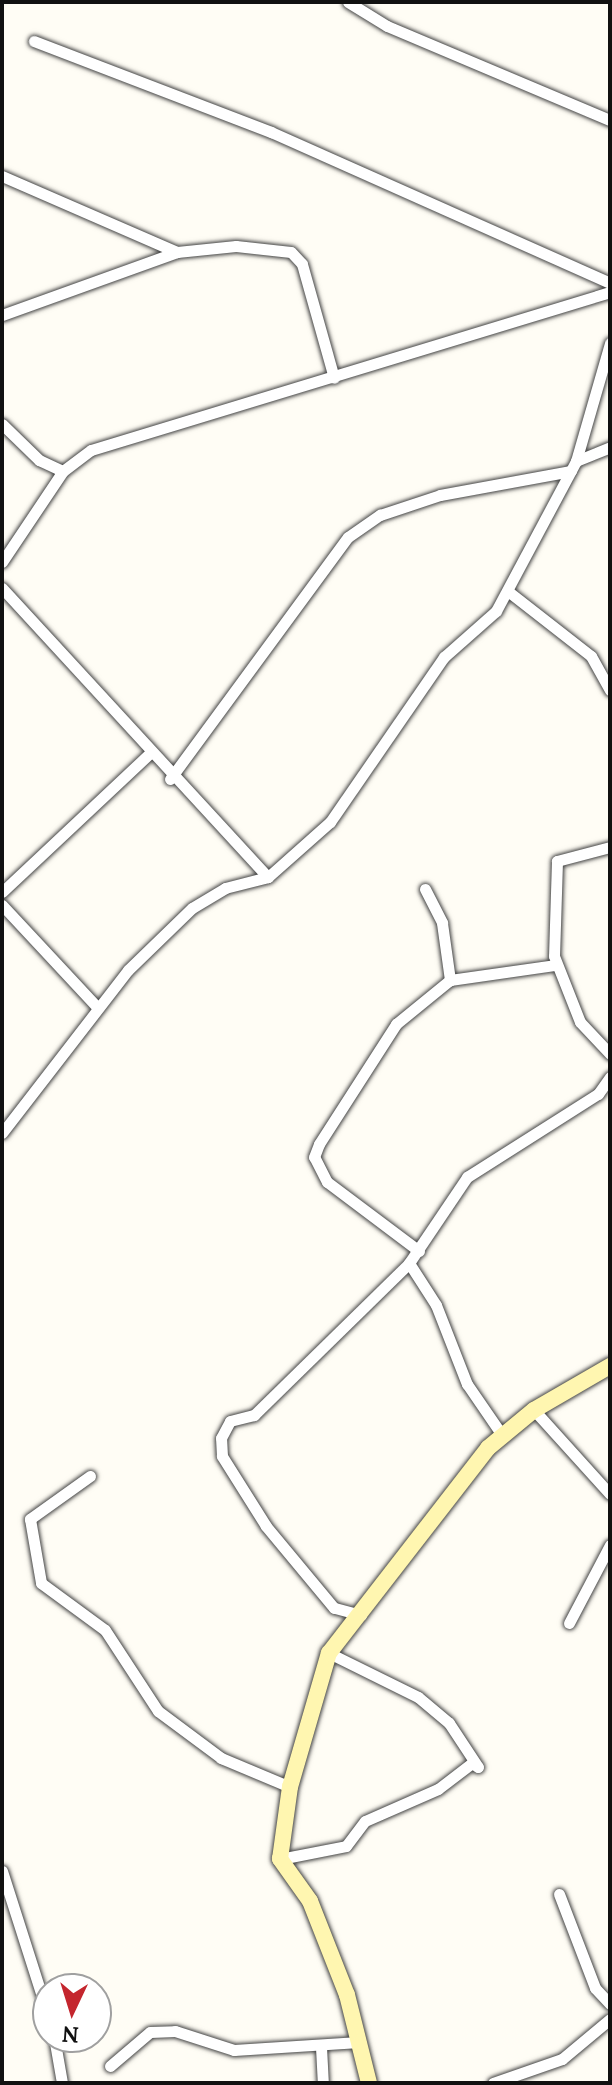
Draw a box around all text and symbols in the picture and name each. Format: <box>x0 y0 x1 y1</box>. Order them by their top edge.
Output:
north arrow <box>32 1973 112 2053</box>
text: N <box>61 2020 80 2050</box>

